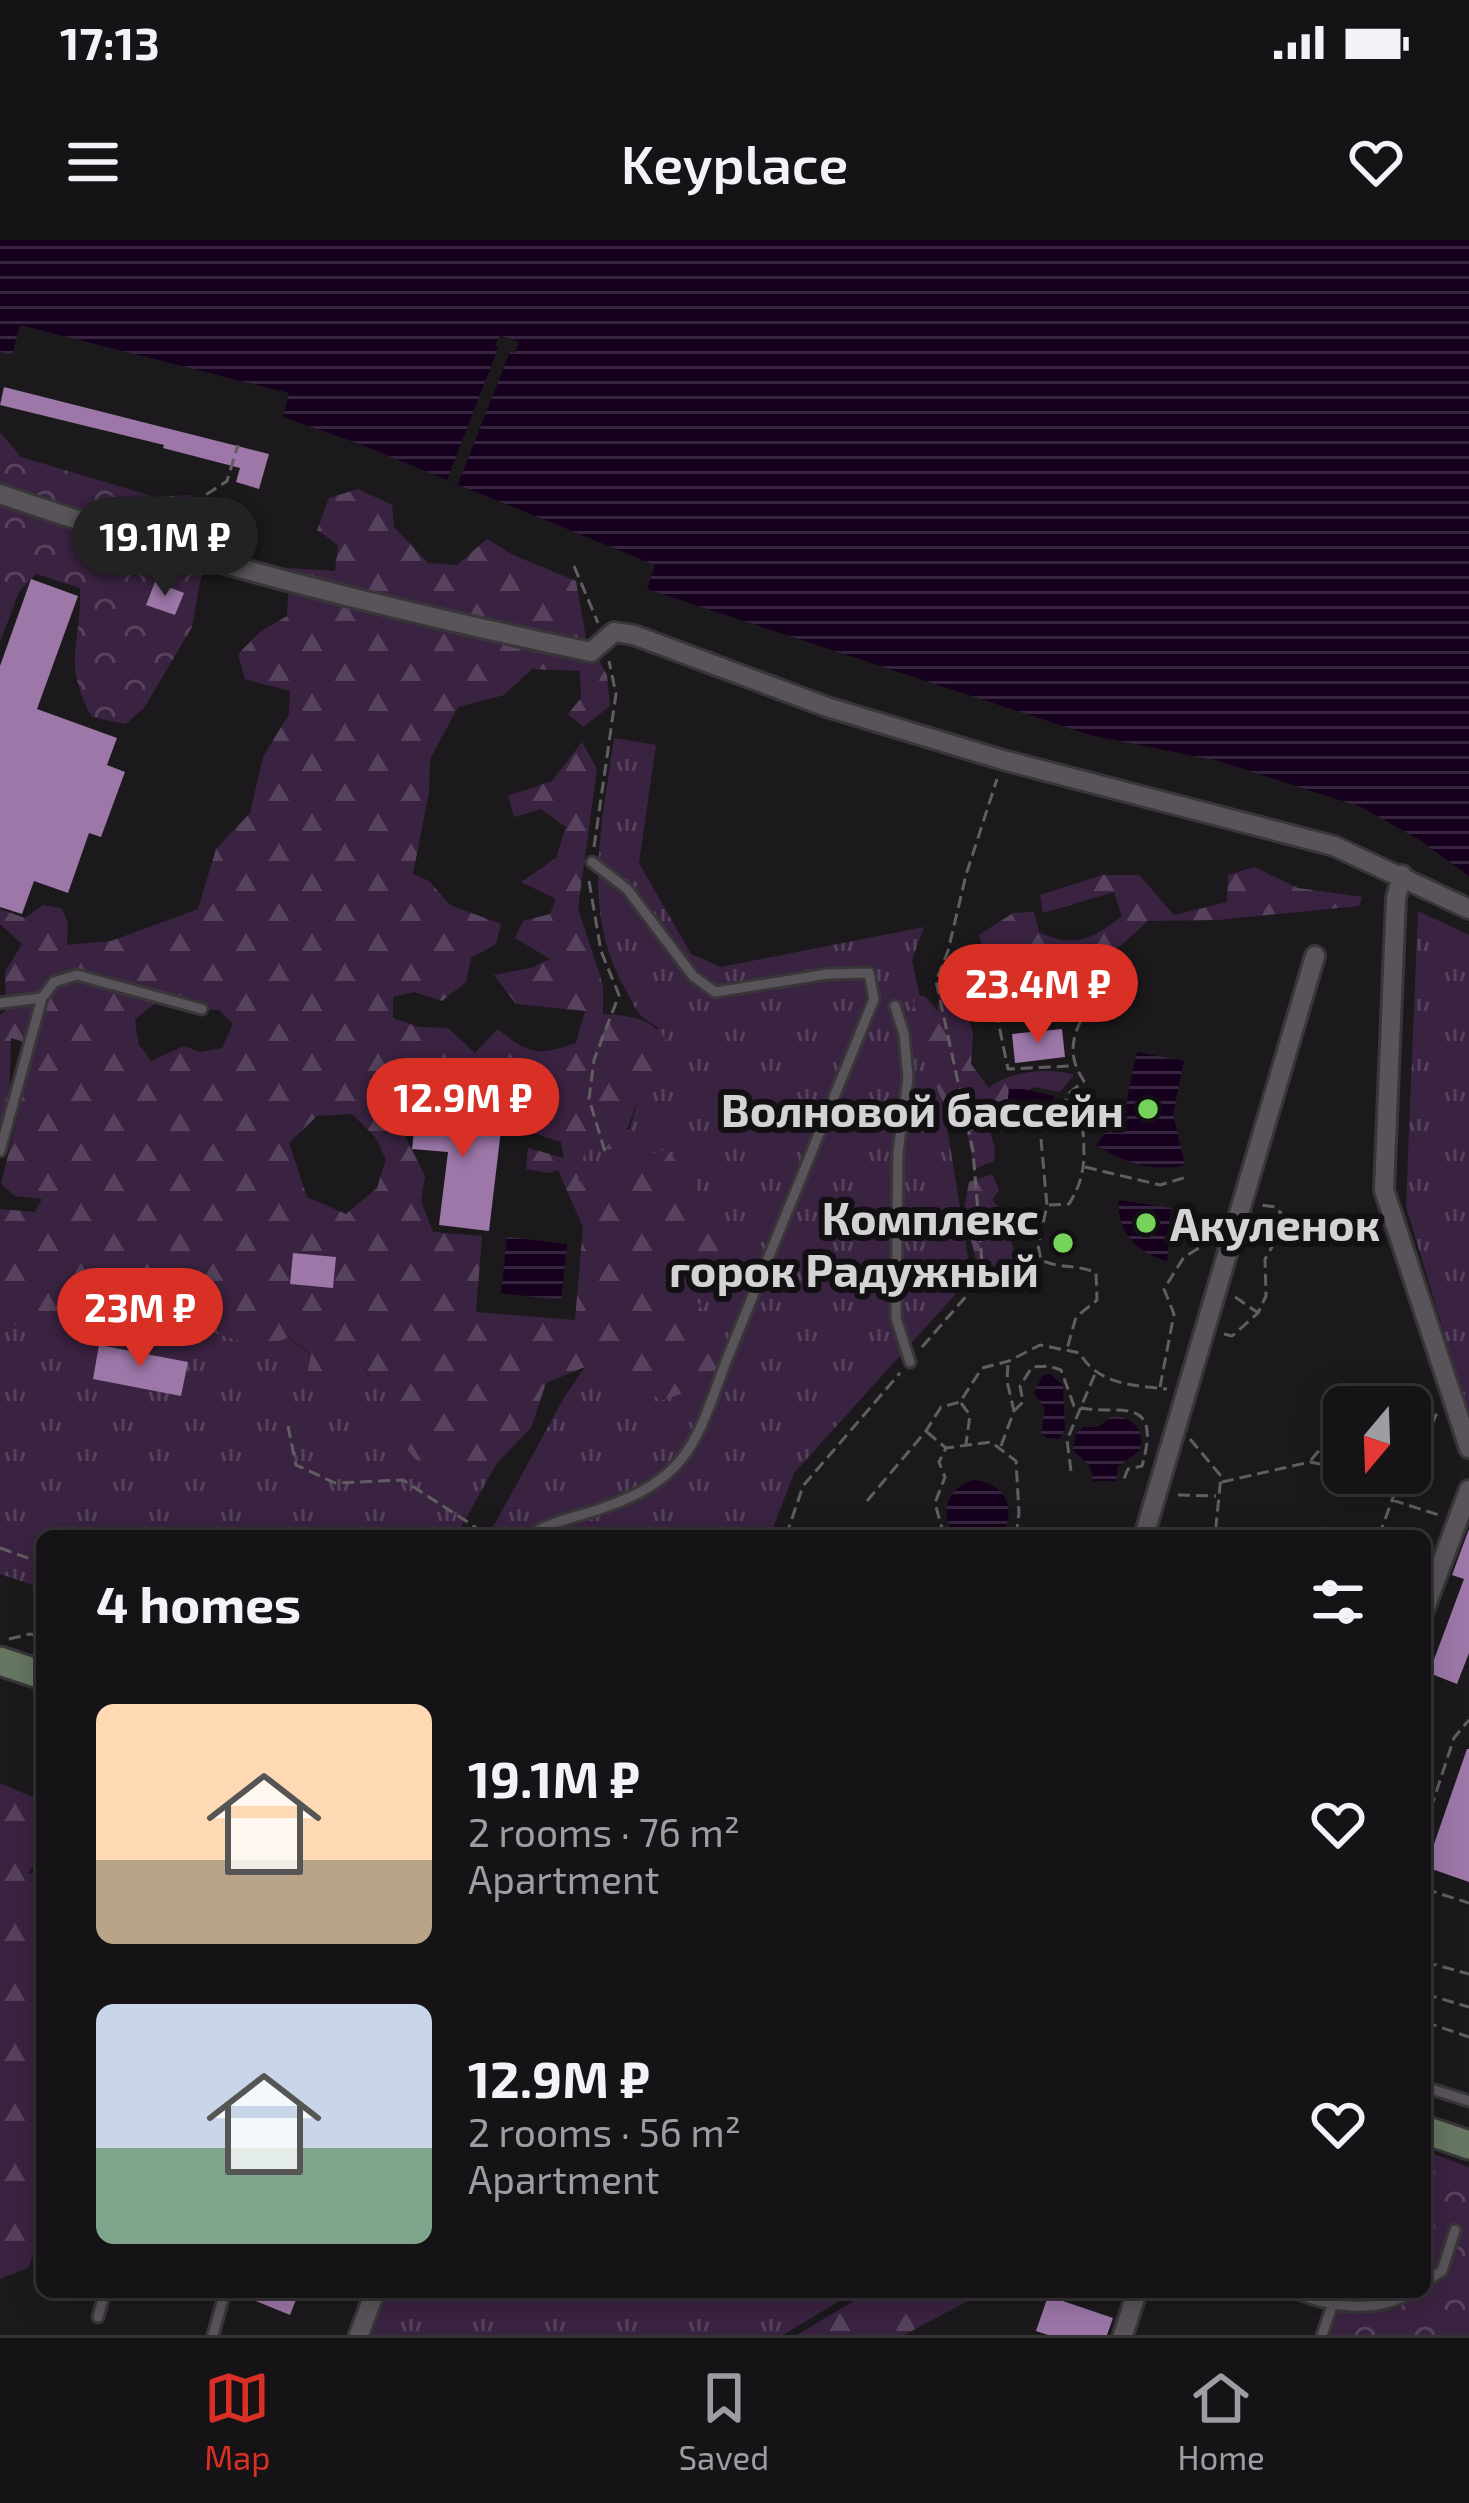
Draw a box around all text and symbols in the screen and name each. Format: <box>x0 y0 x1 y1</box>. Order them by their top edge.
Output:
text: 17:13 <box>60 15 160 69</box>
icon: menu <box>60 129 126 195</box>
icon: heart <box>1343 129 1409 195</box>
text: Keyplace <box>621 130 848 195</box>
pin: 19.1M ₽ <box>54 497 276 599</box>
text: 19.1M ₽ <box>99 512 231 559</box>
pin: 23.4M ₽ <box>927 944 1149 1046</box>
text: 23.4M ₽ <box>965 959 1111 1006</box>
pin: 12.9M ₽ <box>352 1058 574 1160</box>
text: 12.9M ₽ <box>393 1073 533 1120</box>
place label: Волновой бассейн <box>721 1082 1124 1136</box>
marker: Волновой бассейн <box>1135 1096 1161 1122</box>
place label: Комплекс горок Радужный <box>669 1190 1039 1297</box>
place label: Акуленок <box>1170 1196 1380 1251</box>
marker: Акуленок <box>1133 1210 1159 1236</box>
marker: Комплекс горок Радужный <box>1050 1230 1076 1256</box>
pin: 23M ₽ <box>56 1268 224 1370</box>
text: 23M ₽ <box>84 1283 196 1330</box>
north arrow <box>1323 1386 1431 1494</box>
map controls <box>1323 1386 1431 1494</box>
icon: filters <box>1305 1569 1371 1635</box>
text: 4 homes <box>96 1572 301 1633</box>
text: 19.1M ₽ <box>468 1747 640 1808</box>
icon: home <box>192 1752 336 1896</box>
icon: heart <box>1305 1791 1371 1857</box>
text: 2 rooms · 76 m² <box>468 1808 740 1855</box>
text: Apartment <box>468 1855 659 1902</box>
text: 12.9M ₽ <box>468 2047 650 2108</box>
icon: home <box>192 2052 336 2196</box>
icon: heart <box>1305 2091 1371 2157</box>
text: 2 rooms · 56 m² <box>468 2108 741 2155</box>
text: Apartment <box>468 2155 659 2202</box>
tab: Map <box>204 2365 270 2477</box>
tab: Saved <box>679 2365 769 2477</box>
tab: Home <box>1177 2365 1265 2477</box>

